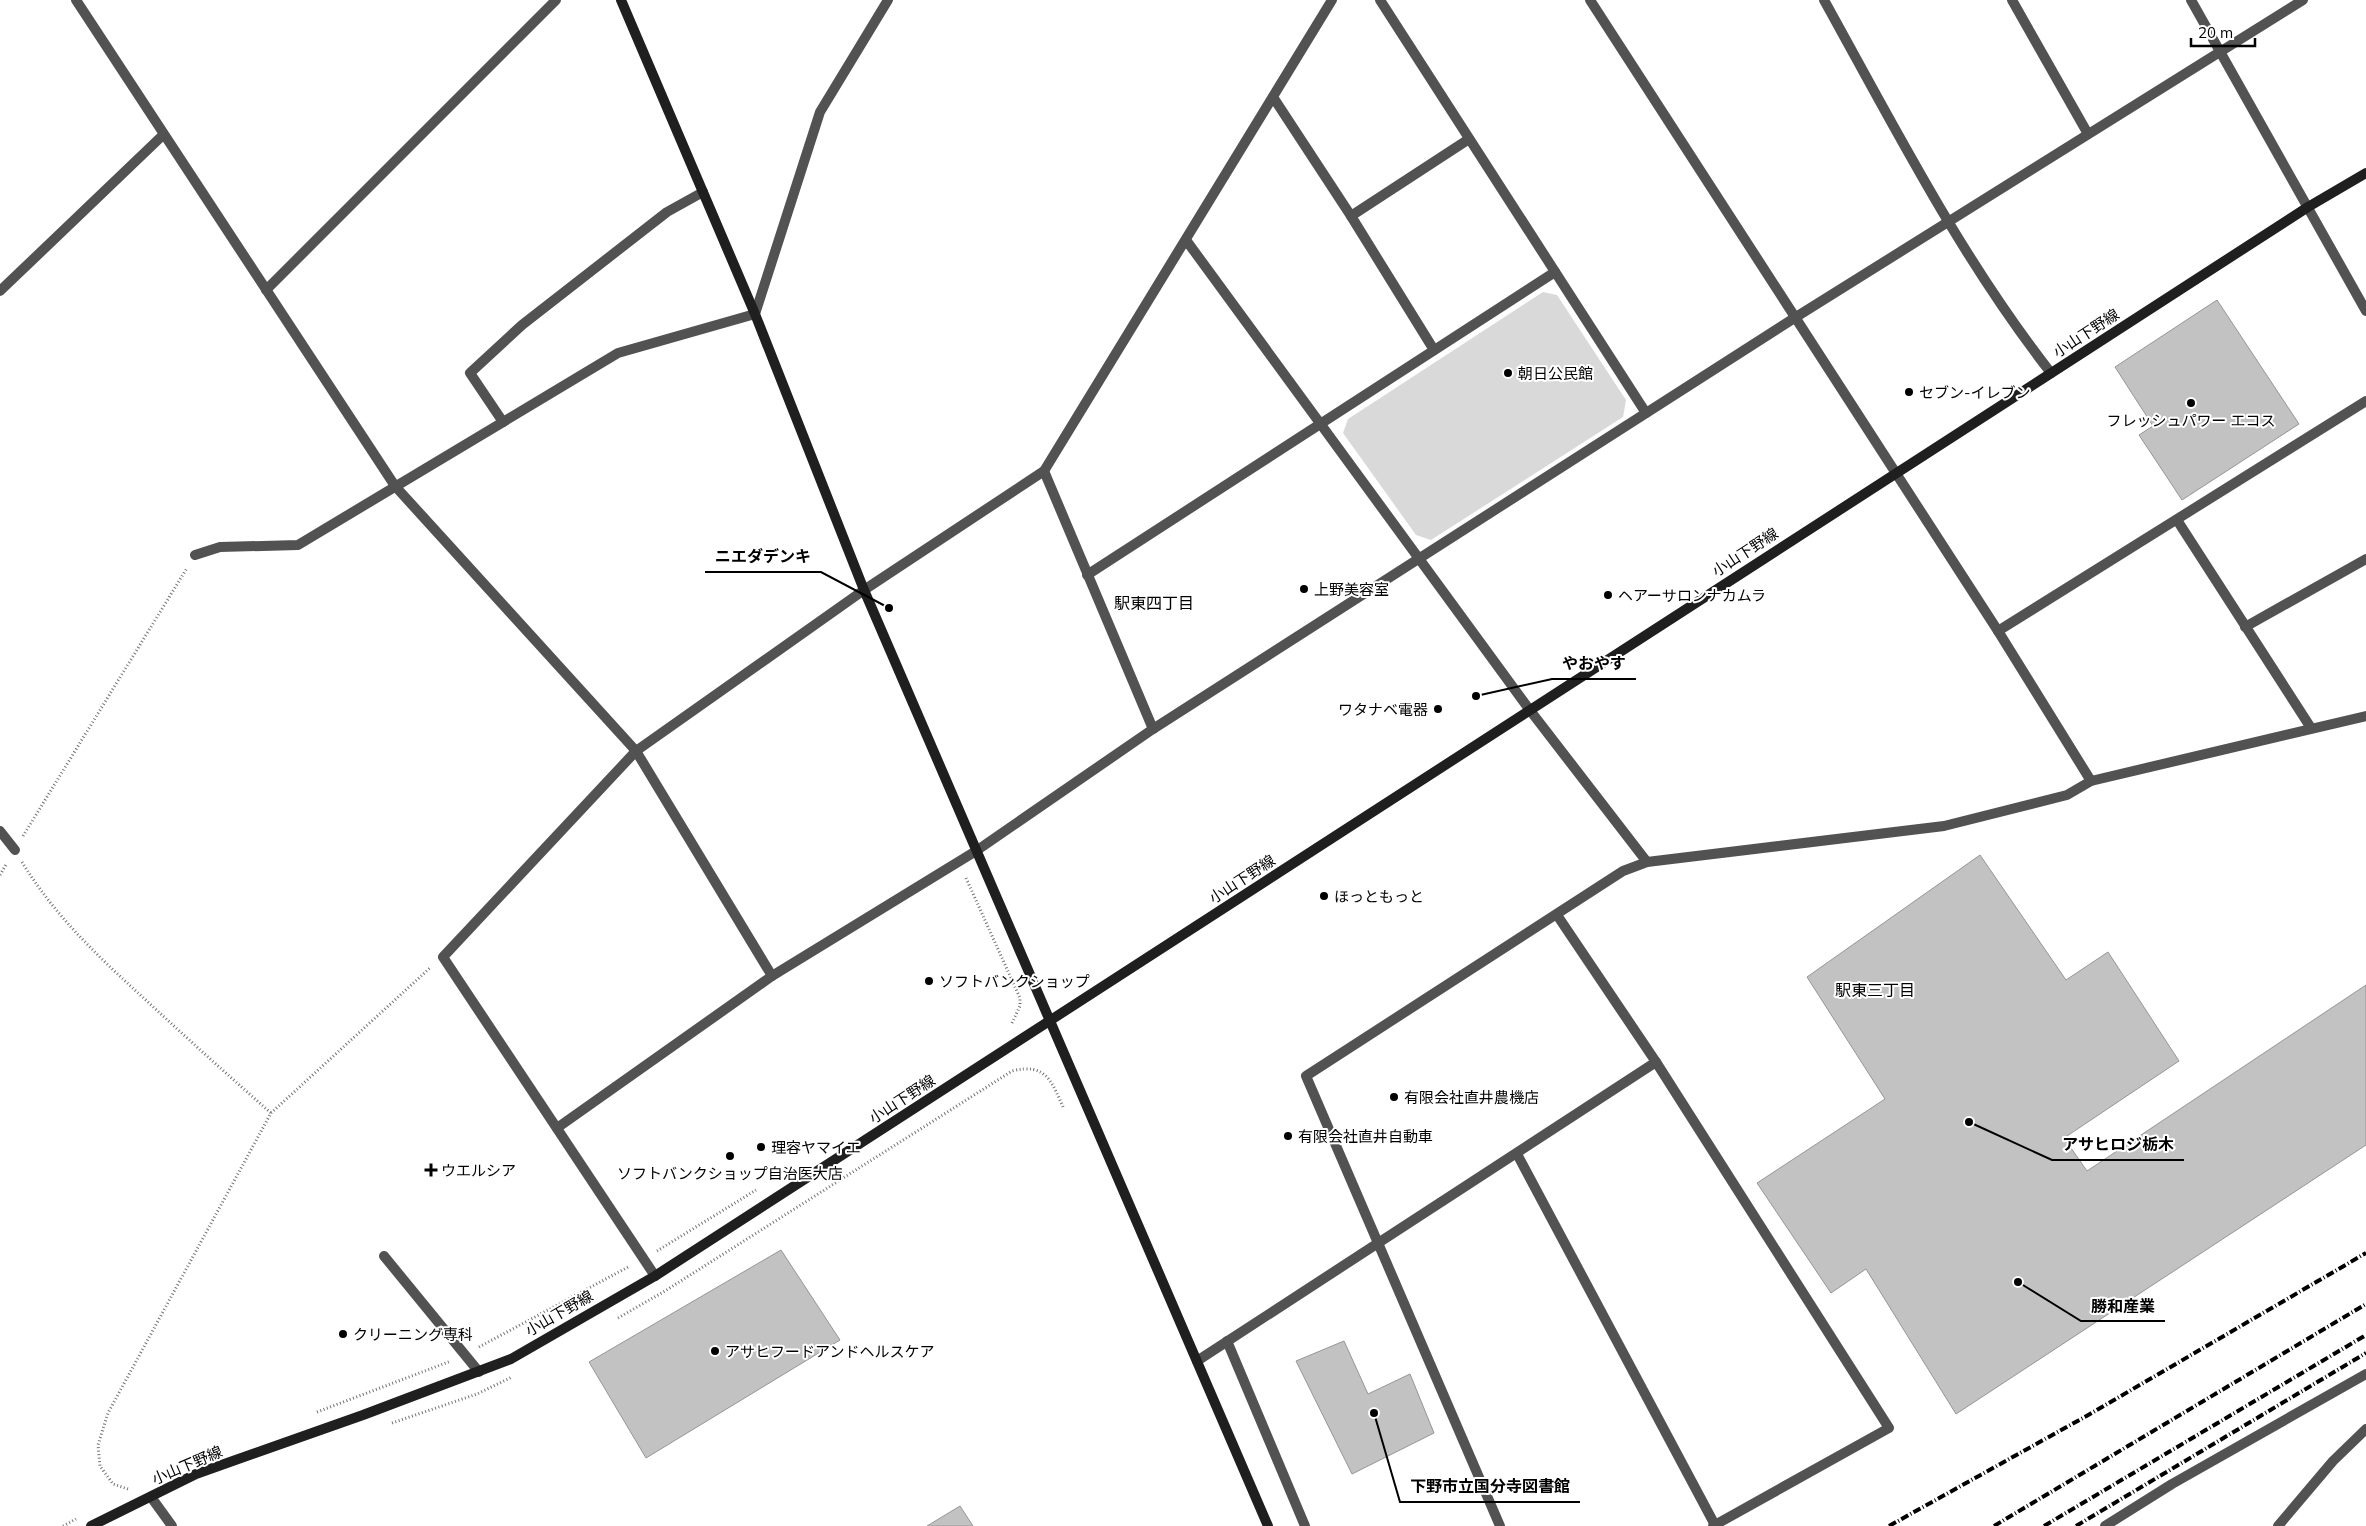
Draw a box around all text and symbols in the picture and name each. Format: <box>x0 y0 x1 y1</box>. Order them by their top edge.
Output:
scale bar <box>2191 15 2255 47</box>
text: 20 m <box>2198 23 2233 42</box>
street label: 小山下野線 <box>2049 305 2123 361</box>
place label: 朝日公民館 <box>1518 364 1593 383</box>
marker: 朝日公民館 <box>1502 367 1514 379</box>
place label: セブン-イレブン <box>1919 383 2030 402</box>
marker: セブン-イレブン <box>1903 386 1915 398</box>
marker: フレッシュパワー エコス <box>2185 397 2197 409</box>
place label: フレッシュパワー エコス <box>2107 411 2275 430</box>
street label: 小山下野線 <box>1708 524 1782 580</box>
callout: ニエダデンキ <box>705 541 821 572</box>
text: ニエダデンキ <box>715 546 811 566</box>
place label: 上野美容室 <box>1314 580 1389 599</box>
marker: 上野美容室 <box>1298 583 1310 595</box>
place label: ヘアーサロンナカムラ <box>1618 586 1766 605</box>
marker: ヘアーサロンナカムラ <box>1602 589 1614 601</box>
district label: 駅東四丁目 <box>1114 593 1194 613</box>
callout: やおやす <box>1552 648 1636 679</box>
text: やおやす <box>1562 653 1626 673</box>
place label: ワタナベ電器 <box>1338 700 1428 719</box>
marker: ワタナベ電器 <box>1432 703 1444 715</box>
street label: 小山下野線 <box>1205 851 1279 907</box>
place label: ほっともっと <box>1334 887 1424 906</box>
marker: ほっともっと <box>1318 890 1330 902</box>
place label: ソフトバンクショップ <box>939 972 1090 991</box>
marker: ソフトバンクショップ <box>923 975 935 987</box>
district label: 駅東三丁目 <box>1835 980 1915 1000</box>
street label: 小山下野線 <box>865 1071 939 1127</box>
place label: 有限会社直井農機店 <box>1404 1088 1539 1107</box>
marker: 有限会社直井農機店 <box>1388 1091 1400 1103</box>
place label: 有限会社直井自動車 <box>1298 1127 1433 1146</box>
callout: アサヒロジ栃木 <box>2052 1129 2184 1160</box>
marker: 有限会社直井自動車 <box>1282 1130 1294 1142</box>
text: アサヒロジ栃木 <box>2062 1134 2174 1154</box>
place label: 理容ヤマイエ <box>771 1138 861 1157</box>
marker: 理容ヤマイエ <box>755 1141 767 1153</box>
marker: ソフトバンクショップ自治医大店 <box>724 1150 736 1162</box>
place label: ウエルシア <box>441 1161 516 1180</box>
marker: ウエルシア <box>425 1164 437 1176</box>
place label: ソフトバンクショップ自治医大店 <box>617 1164 843 1183</box>
street label: 小山下野線 <box>522 1286 596 1340</box>
callout: 勝和産業 <box>2081 1290 2165 1321</box>
text: 勝和産業 <box>2091 1296 2155 1316</box>
place label: クリーニング専科 <box>353 1325 473 1344</box>
marker: クリーニング専科 <box>337 1328 349 1340</box>
place label: アサヒフードアンドヘルスケア <box>725 1342 934 1361</box>
marker: アサヒフードアンドヘルスケア <box>709 1345 721 1357</box>
street label: 小山下野線 <box>149 1442 225 1488</box>
callout: 下野市立国分寺図書館 <box>1400 1471 1580 1502</box>
text: 下野市立国分寺図書館 <box>1410 1476 1570 1496</box>

